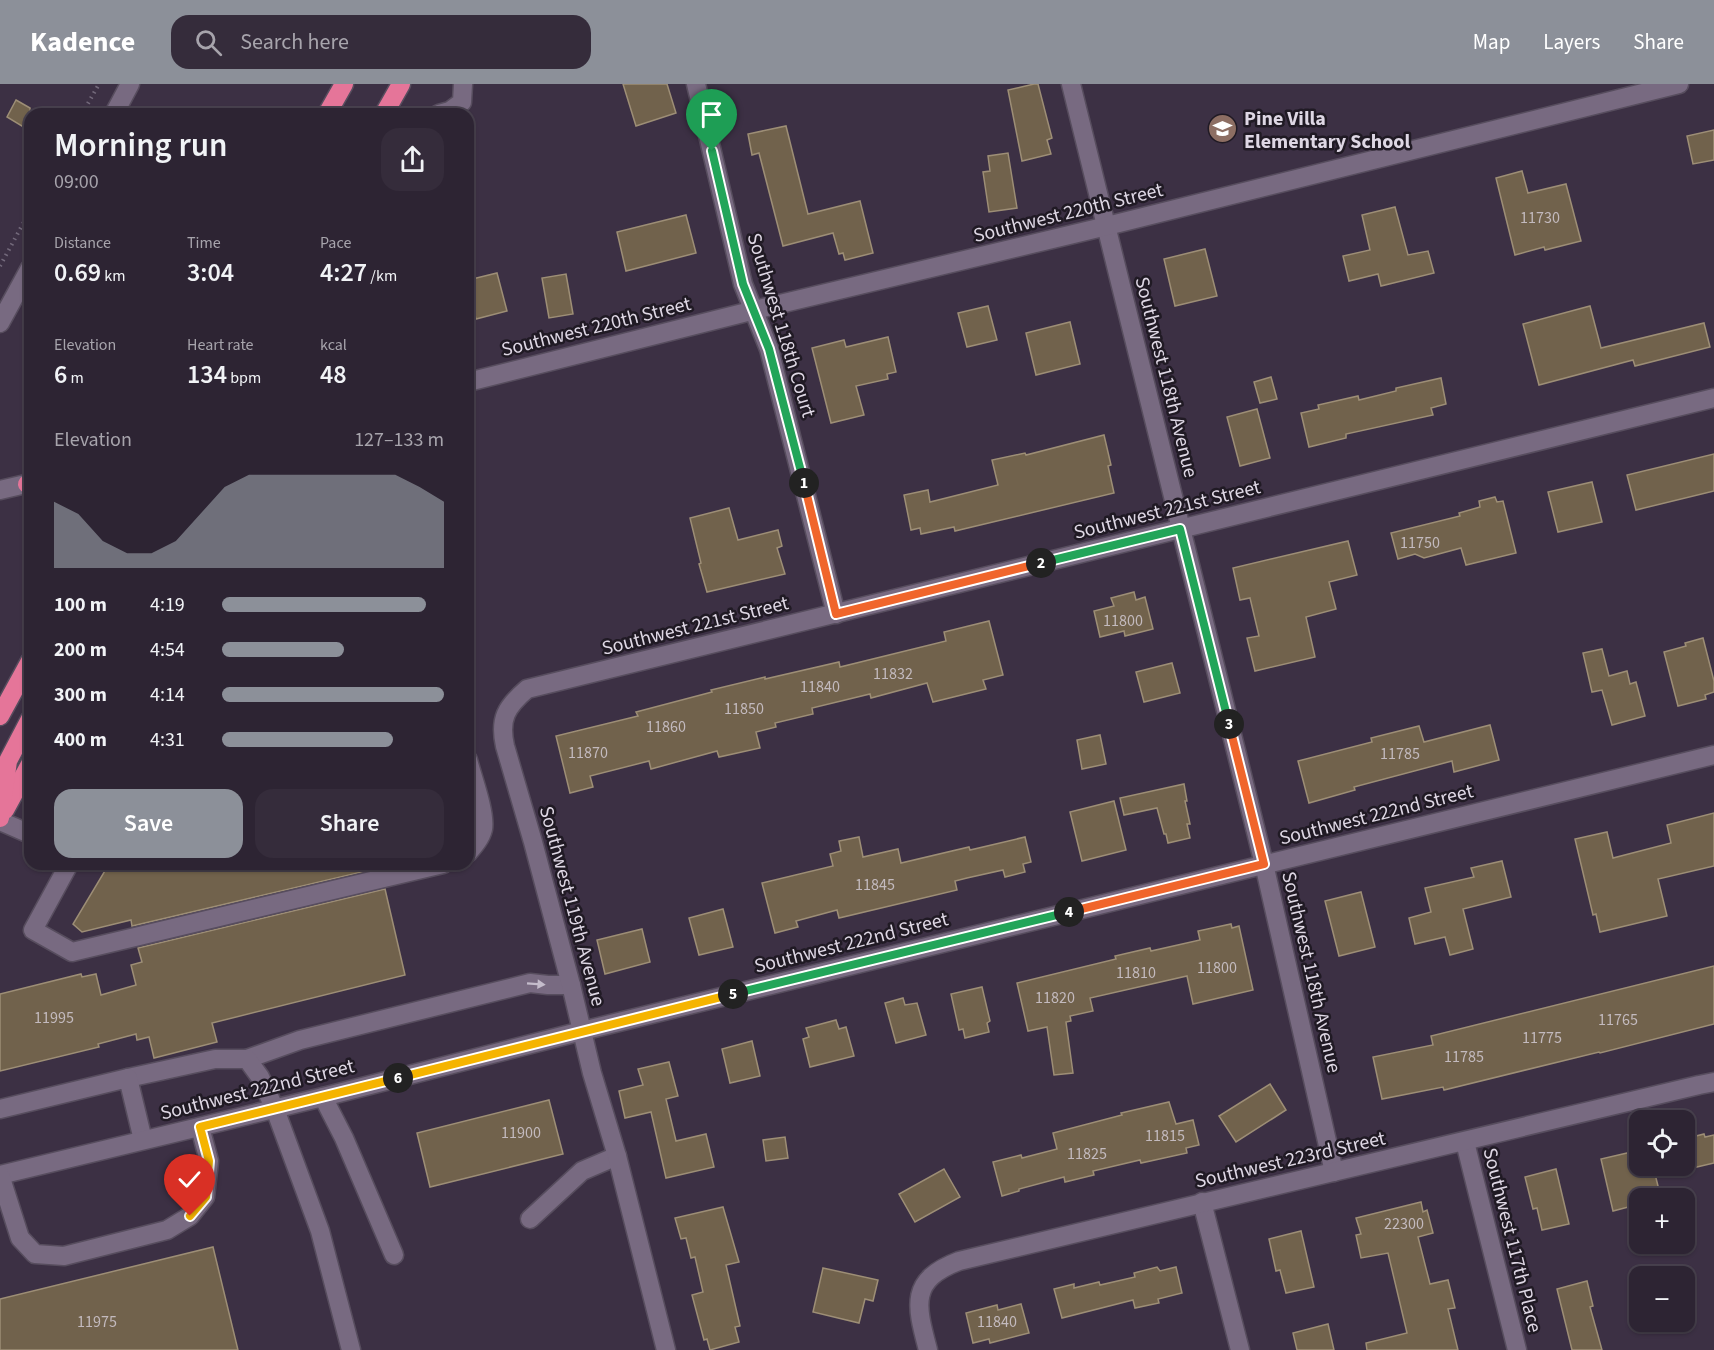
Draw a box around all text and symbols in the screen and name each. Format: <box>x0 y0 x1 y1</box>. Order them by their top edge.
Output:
search box <box>171 15 591 69</box>
text: Kadence <box>30 22 135 62</box>
icon: search <box>192 26 225 59</box>
text: Search here <box>240 26 349 58</box>
text: Map <box>1473 27 1510 57</box>
text: Layers <box>1543 27 1600 57</box>
text: Share <box>1633 27 1684 57</box>
pin <box>686 89 737 151</box>
icon: arrive <box>695 98 728 131</box>
place label: Pine Villa Elementary School <box>1244 105 1410 156</box>
school or university icon: Pine Villa Elementary School <box>1207 113 1239 145</box>
text: Morning run <box>54 122 228 169</box>
button: share <box>381 128 444 191</box>
text: 09:00 <box>54 168 99 196</box>
street label: Southwest 220th Street <box>970 176 1166 250</box>
house number: 11730 <box>1520 207 1560 229</box>
street label: Southwest 118th Court <box>740 230 822 421</box>
text: Distance <box>54 232 111 254</box>
text: Time <box>187 232 221 254</box>
text: Pace <box>320 232 351 254</box>
text: 0.69 <box>54 254 101 291</box>
text: 3:04 <box>187 254 234 291</box>
text: 4:27 <box>320 254 367 291</box>
text: km <box>101 265 126 287</box>
text: /km <box>367 265 397 287</box>
street label: Southwest 118th Avenue <box>1128 274 1205 481</box>
street label: Southwest 220th Street <box>498 290 694 364</box>
text: Elevation <box>54 334 116 356</box>
text: Heart rate <box>187 334 254 356</box>
text: kcal <box>320 334 347 356</box>
text: 6 <box>54 356 67 393</box>
text: 134 <box>187 356 227 393</box>
text: 48 <box>320 356 347 393</box>
text: m <box>67 367 84 389</box>
text: bpm <box>227 367 261 389</box>
text: Elevation <box>54 426 132 454</box>
text: 127–133 m <box>354 426 444 454</box>
pin: 1 <box>789 468 819 498</box>
text: 1 <box>800 472 808 494</box>
street label: Southwest 221st Street <box>1071 473 1264 547</box>
house number: 11750 <box>1400 532 1440 554</box>
pin: 2 <box>1026 548 1056 578</box>
text: 2 <box>1037 552 1045 574</box>
street label: Southwest 221st Street <box>599 589 792 663</box>
text: 100 m <box>54 591 107 619</box>
text: 4:19 <box>150 591 185 619</box>
house number: 11800 <box>1103 610 1143 632</box>
text: 200 m <box>54 636 107 664</box>
text: 4:54 <box>150 636 185 664</box>
house number: 11832 <box>873 663 913 685</box>
house number: 11840 <box>800 676 840 698</box>
text: 300 m <box>54 681 107 709</box>
text: 4:14 <box>150 681 185 709</box>
house number: 11850 <box>724 698 764 720</box>
pin: 3 <box>1214 709 1244 739</box>
text: 3 <box>1225 713 1233 735</box>
house number: 11860 <box>646 716 686 738</box>
text: 400 m <box>54 726 107 754</box>
text: 4:31 <box>150 726 185 754</box>
house number: 11870 <box>568 742 608 764</box>
house number: 11785 <box>1380 743 1420 765</box>
street label: Southwest 222nd Street <box>1276 777 1476 853</box>
button: Save <box>54 789 243 858</box>
button: Share <box>255 789 444 858</box>
street label: Southwest 119th Avenue <box>532 803 612 1009</box>
street label: Southwest 118th Avenue <box>1274 869 1348 1076</box>
house number: 11845 <box>855 874 895 896</box>
pin: 4 <box>1054 897 1084 927</box>
text: 4 <box>1065 901 1073 923</box>
street label: Southwest 222nd Street <box>751 905 951 981</box>
house number: 11800 <box>1197 957 1237 979</box>
house number: 11810 <box>1116 962 1156 984</box>
pin: 5 <box>718 979 748 1009</box>
one-way arrow <box>527 980 546 989</box>
text: 5 <box>729 983 737 1005</box>
house number: 11820 <box>1035 987 1075 1009</box>
house number: 11995 <box>34 1007 74 1029</box>
house number: 11765 <box>1598 1009 1638 1031</box>
house number: 11775 <box>1522 1027 1562 1049</box>
house number: 11785 <box>1444 1046 1484 1068</box>
street label: Southwest 222nd Street <box>157 1052 357 1128</box>
pin: 6 <box>383 1063 413 1093</box>
text: 6 <box>394 1067 402 1089</box>
map controls <box>1629 1110 1695 1332</box>
button: locate <box>1629 1110 1695 1176</box>
house number: 11900 <box>501 1122 541 1144</box>
street label: Southwest 223rd Street <box>1192 1124 1388 1196</box>
house number: 11815 <box>1145 1125 1185 1147</box>
house number: 11825 <box>1067 1143 1107 1165</box>
street label: Southwest 117th Place <box>1476 1145 1549 1336</box>
pin <box>164 1154 215 1216</box>
icon: check <box>173 1163 206 1196</box>
button: + <box>1629 1188 1695 1254</box>
house number: 22300 <box>1384 1213 1424 1235</box>
button: − <box>1629 1266 1695 1332</box>
house number: 11975 <box>77 1311 117 1333</box>
house number: 11840 <box>977 1311 1017 1333</box>

